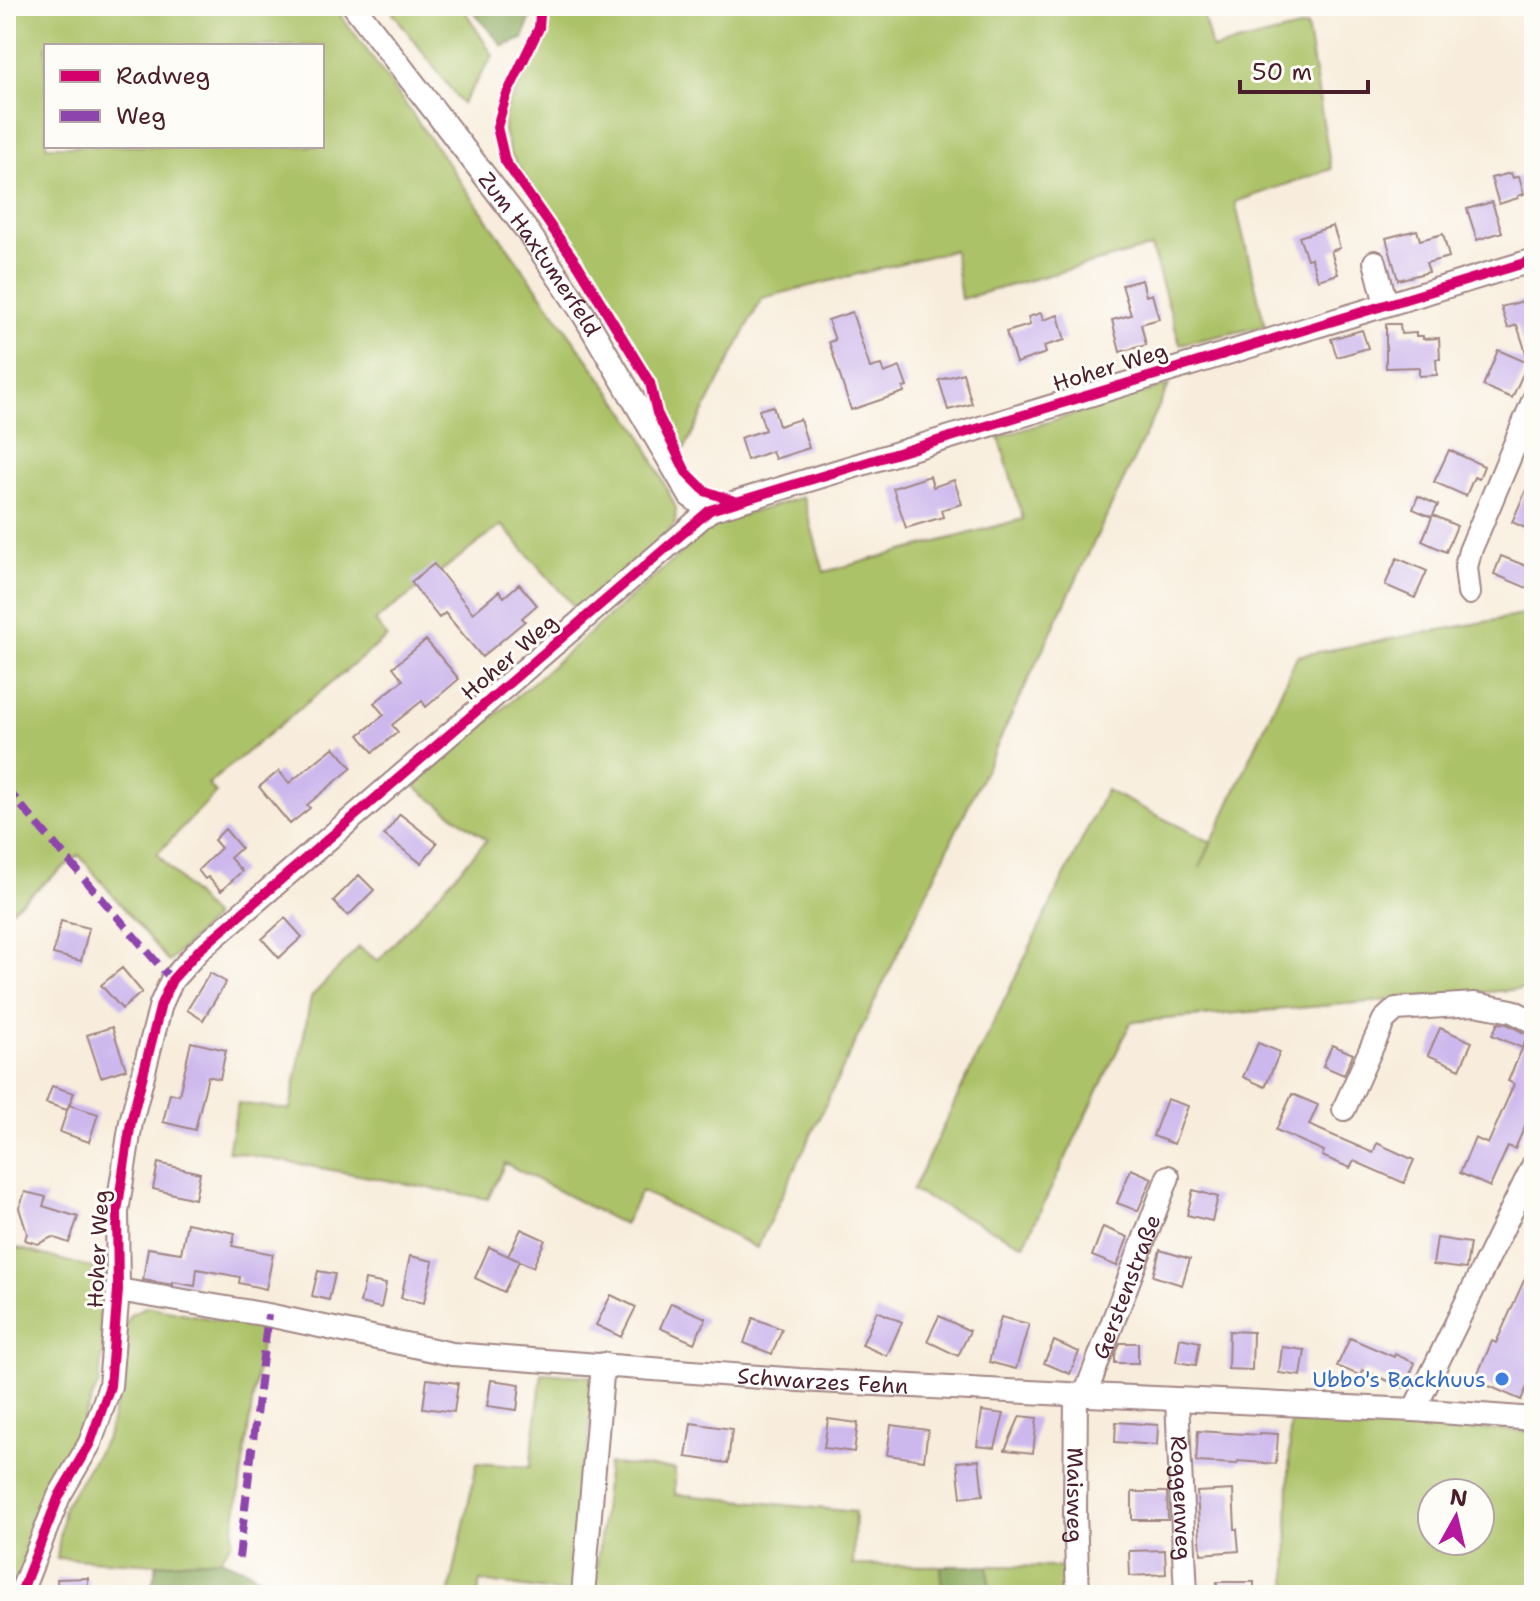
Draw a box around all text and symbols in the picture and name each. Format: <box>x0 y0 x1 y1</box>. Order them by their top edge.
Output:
legend <box>44 44 324 148</box>
scale bar <box>1240 44 1368 94</box>
text: 50 m <box>1252 56 1312 88</box>
text: Radweg <box>116 60 210 92</box>
text: Weg <box>116 100 166 132</box>
street label: Zum Haxtumerfeld <box>472 166 608 341</box>
street label: Hoher Weg <box>1049 336 1171 398</box>
street label: Hoher Weg <box>455 607 563 707</box>
street label: Hoher Weg <box>80 1189 116 1309</box>
street label: Gerstenstraße <box>1086 1210 1167 1363</box>
street label: Schwarzes Fehn <box>736 1361 909 1400</box>
place label: Ubbo's Backhuus <box>1312 1365 1486 1394</box>
marker: Ubbo's Backhuus <box>1493 1370 1511 1388</box>
street label: Roggenweg <box>1164 1435 1199 1561</box>
street label: Maisweg <box>1060 1447 1091 1543</box>
north arrow <box>1416 1477 1496 1557</box>
text: N <box>1448 1482 1469 1513</box>

